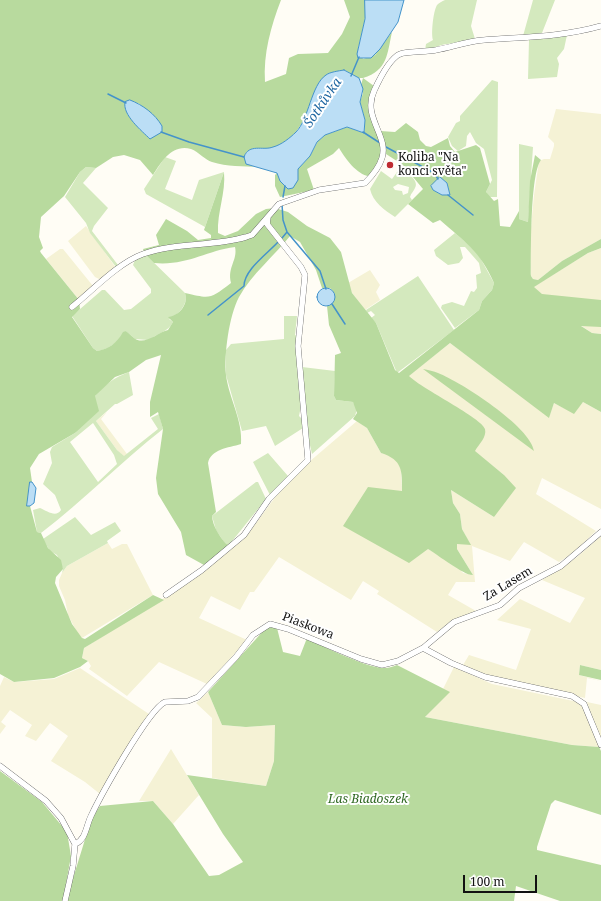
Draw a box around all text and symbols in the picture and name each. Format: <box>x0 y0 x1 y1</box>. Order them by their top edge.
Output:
water label: Šotkůvka <box>301 75 345 131</box>
place label: Koliba "Na konci světa" <box>398 151 466 179</box>
marker: Koliba "Na konci světa" <box>385 160 395 170</box>
street label: Za Lasem <box>481 564 535 604</box>
street label: Piaskowa <box>280 610 336 642</box>
park label: Las Biadoszek <box>328 793 408 807</box>
scale bar <box>465 867 539 893</box>
text: 100 m <box>470 873 505 890</box>

